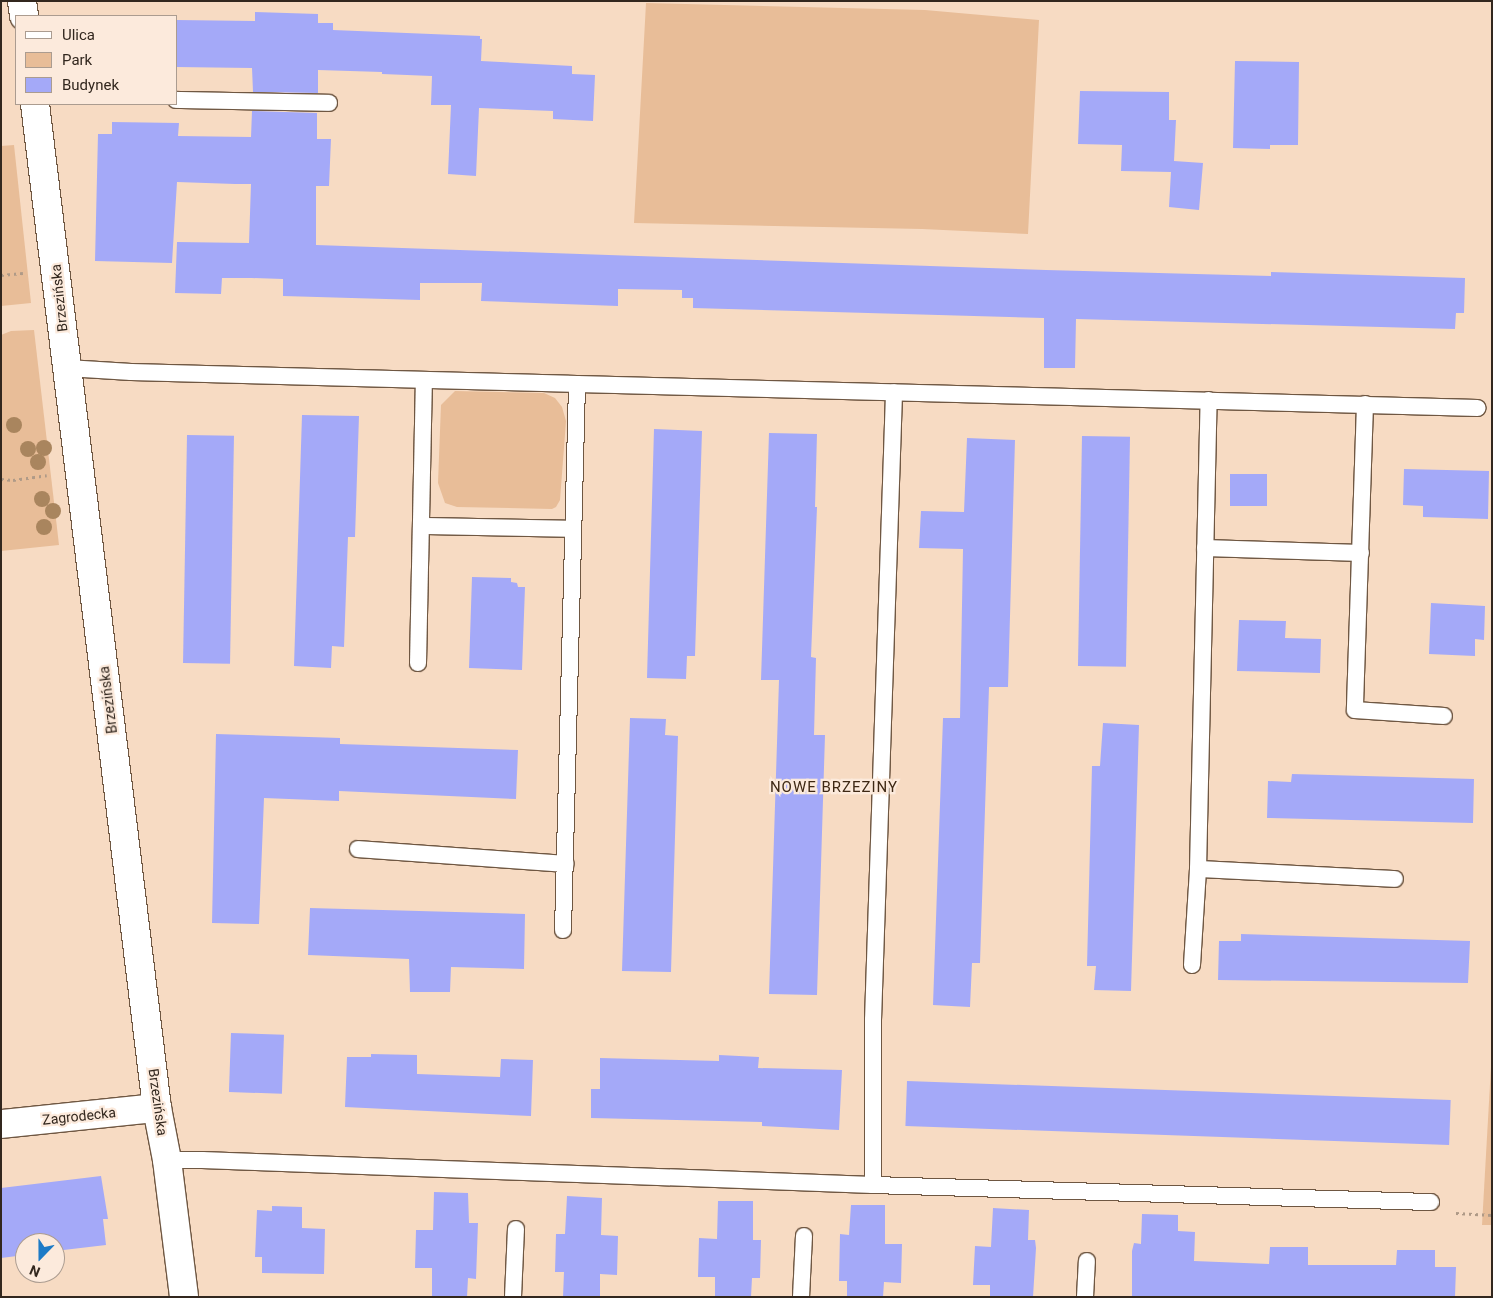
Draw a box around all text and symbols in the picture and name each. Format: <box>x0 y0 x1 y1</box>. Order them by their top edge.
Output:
legend <box>15 15 178 105</box>
text: Ulica <box>62 26 95 44</box>
text: Park <box>62 51 92 69</box>
text: Budynek <box>62 76 119 94</box>
street label: Brzezińska <box>47 263 71 333</box>
street label: Brzezińska <box>96 665 120 735</box>
district label: NOWE BRZEZINY <box>768 779 900 797</box>
street label: Brzezińska <box>145 1067 171 1137</box>
street label: Zagrodecka <box>41 1104 117 1128</box>
north arrow <box>15 1233 65 1283</box>
text: N <box>27 1262 42 1280</box>

